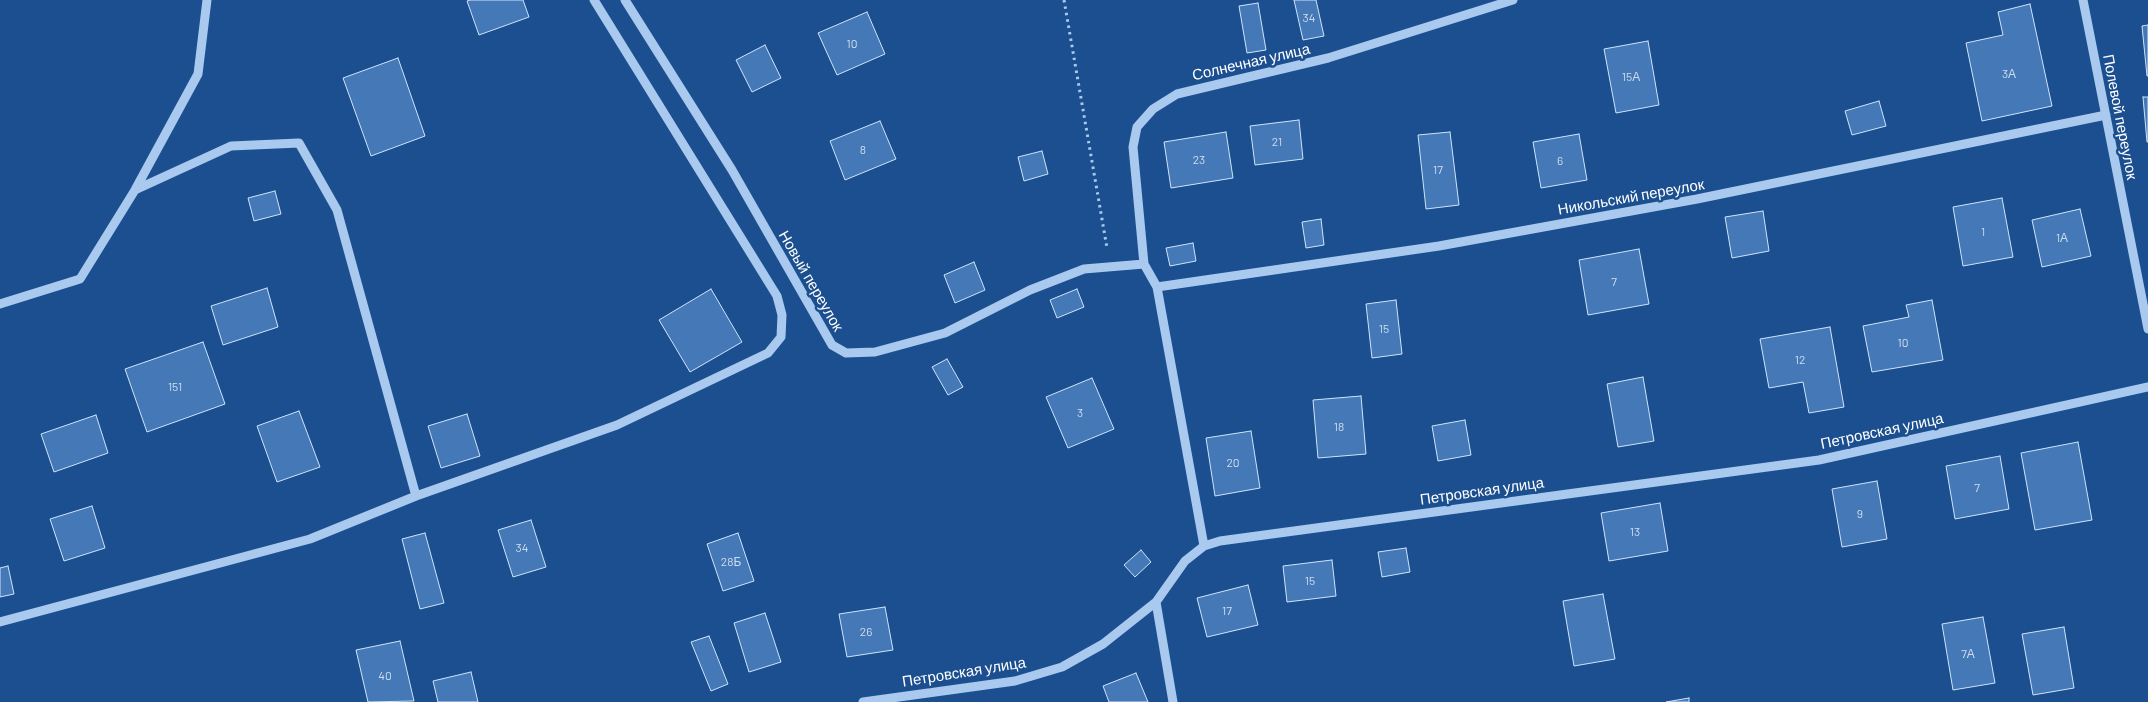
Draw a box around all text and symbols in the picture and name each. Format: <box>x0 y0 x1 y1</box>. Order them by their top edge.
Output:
house number: 34 <box>1303 11 1315 25</box>
house number: 10 <box>847 37 857 51</box>
street label: Солнечная улица <box>1190 40 1312 84</box>
street label: Полевой переулок <box>2099 53 2141 181</box>
house number: 3А <box>2002 67 2016 81</box>
house number: 15А <box>1622 70 1640 84</box>
house number: 21 <box>1272 135 1282 149</box>
house number: 8 <box>860 143 866 157</box>
house number: 23 <box>1193 153 1205 167</box>
house number: 6 <box>1557 154 1563 168</box>
house number: 17 <box>1433 163 1443 177</box>
street label: Никольский переулок <box>1556 175 1706 219</box>
house number: 1 <box>1981 225 1985 239</box>
street label: Новый переулок <box>775 227 847 335</box>
house number: 1А <box>2056 231 2068 245</box>
house number: 7 <box>1611 275 1617 289</box>
house number: 15 <box>1379 322 1389 336</box>
house number: 10 <box>1898 336 1908 350</box>
house number: 12 <box>1795 353 1805 367</box>
house number: 151 <box>168 380 182 394</box>
house number: 3 <box>1077 406 1083 420</box>
street label: Петровская улица <box>1819 409 1945 453</box>
house number: 18 <box>1334 420 1344 434</box>
house number: 20 <box>1226 456 1240 470</box>
street label: Петровская улица <box>1419 473 1545 509</box>
house number: 7 <box>1974 481 1980 495</box>
house number: 9 <box>1857 507 1863 521</box>
house number: 13 <box>1630 525 1640 539</box>
house number: 34 <box>516 541 528 555</box>
house number: 28Б <box>721 555 741 569</box>
house number: 15 <box>1305 574 1315 588</box>
house number: 17 <box>1222 604 1232 618</box>
house number: 26 <box>860 625 872 639</box>
house number: 7А <box>1961 647 1975 661</box>
street label: Петровская улица <box>901 653 1027 691</box>
house number: 40 <box>378 669 392 683</box>

